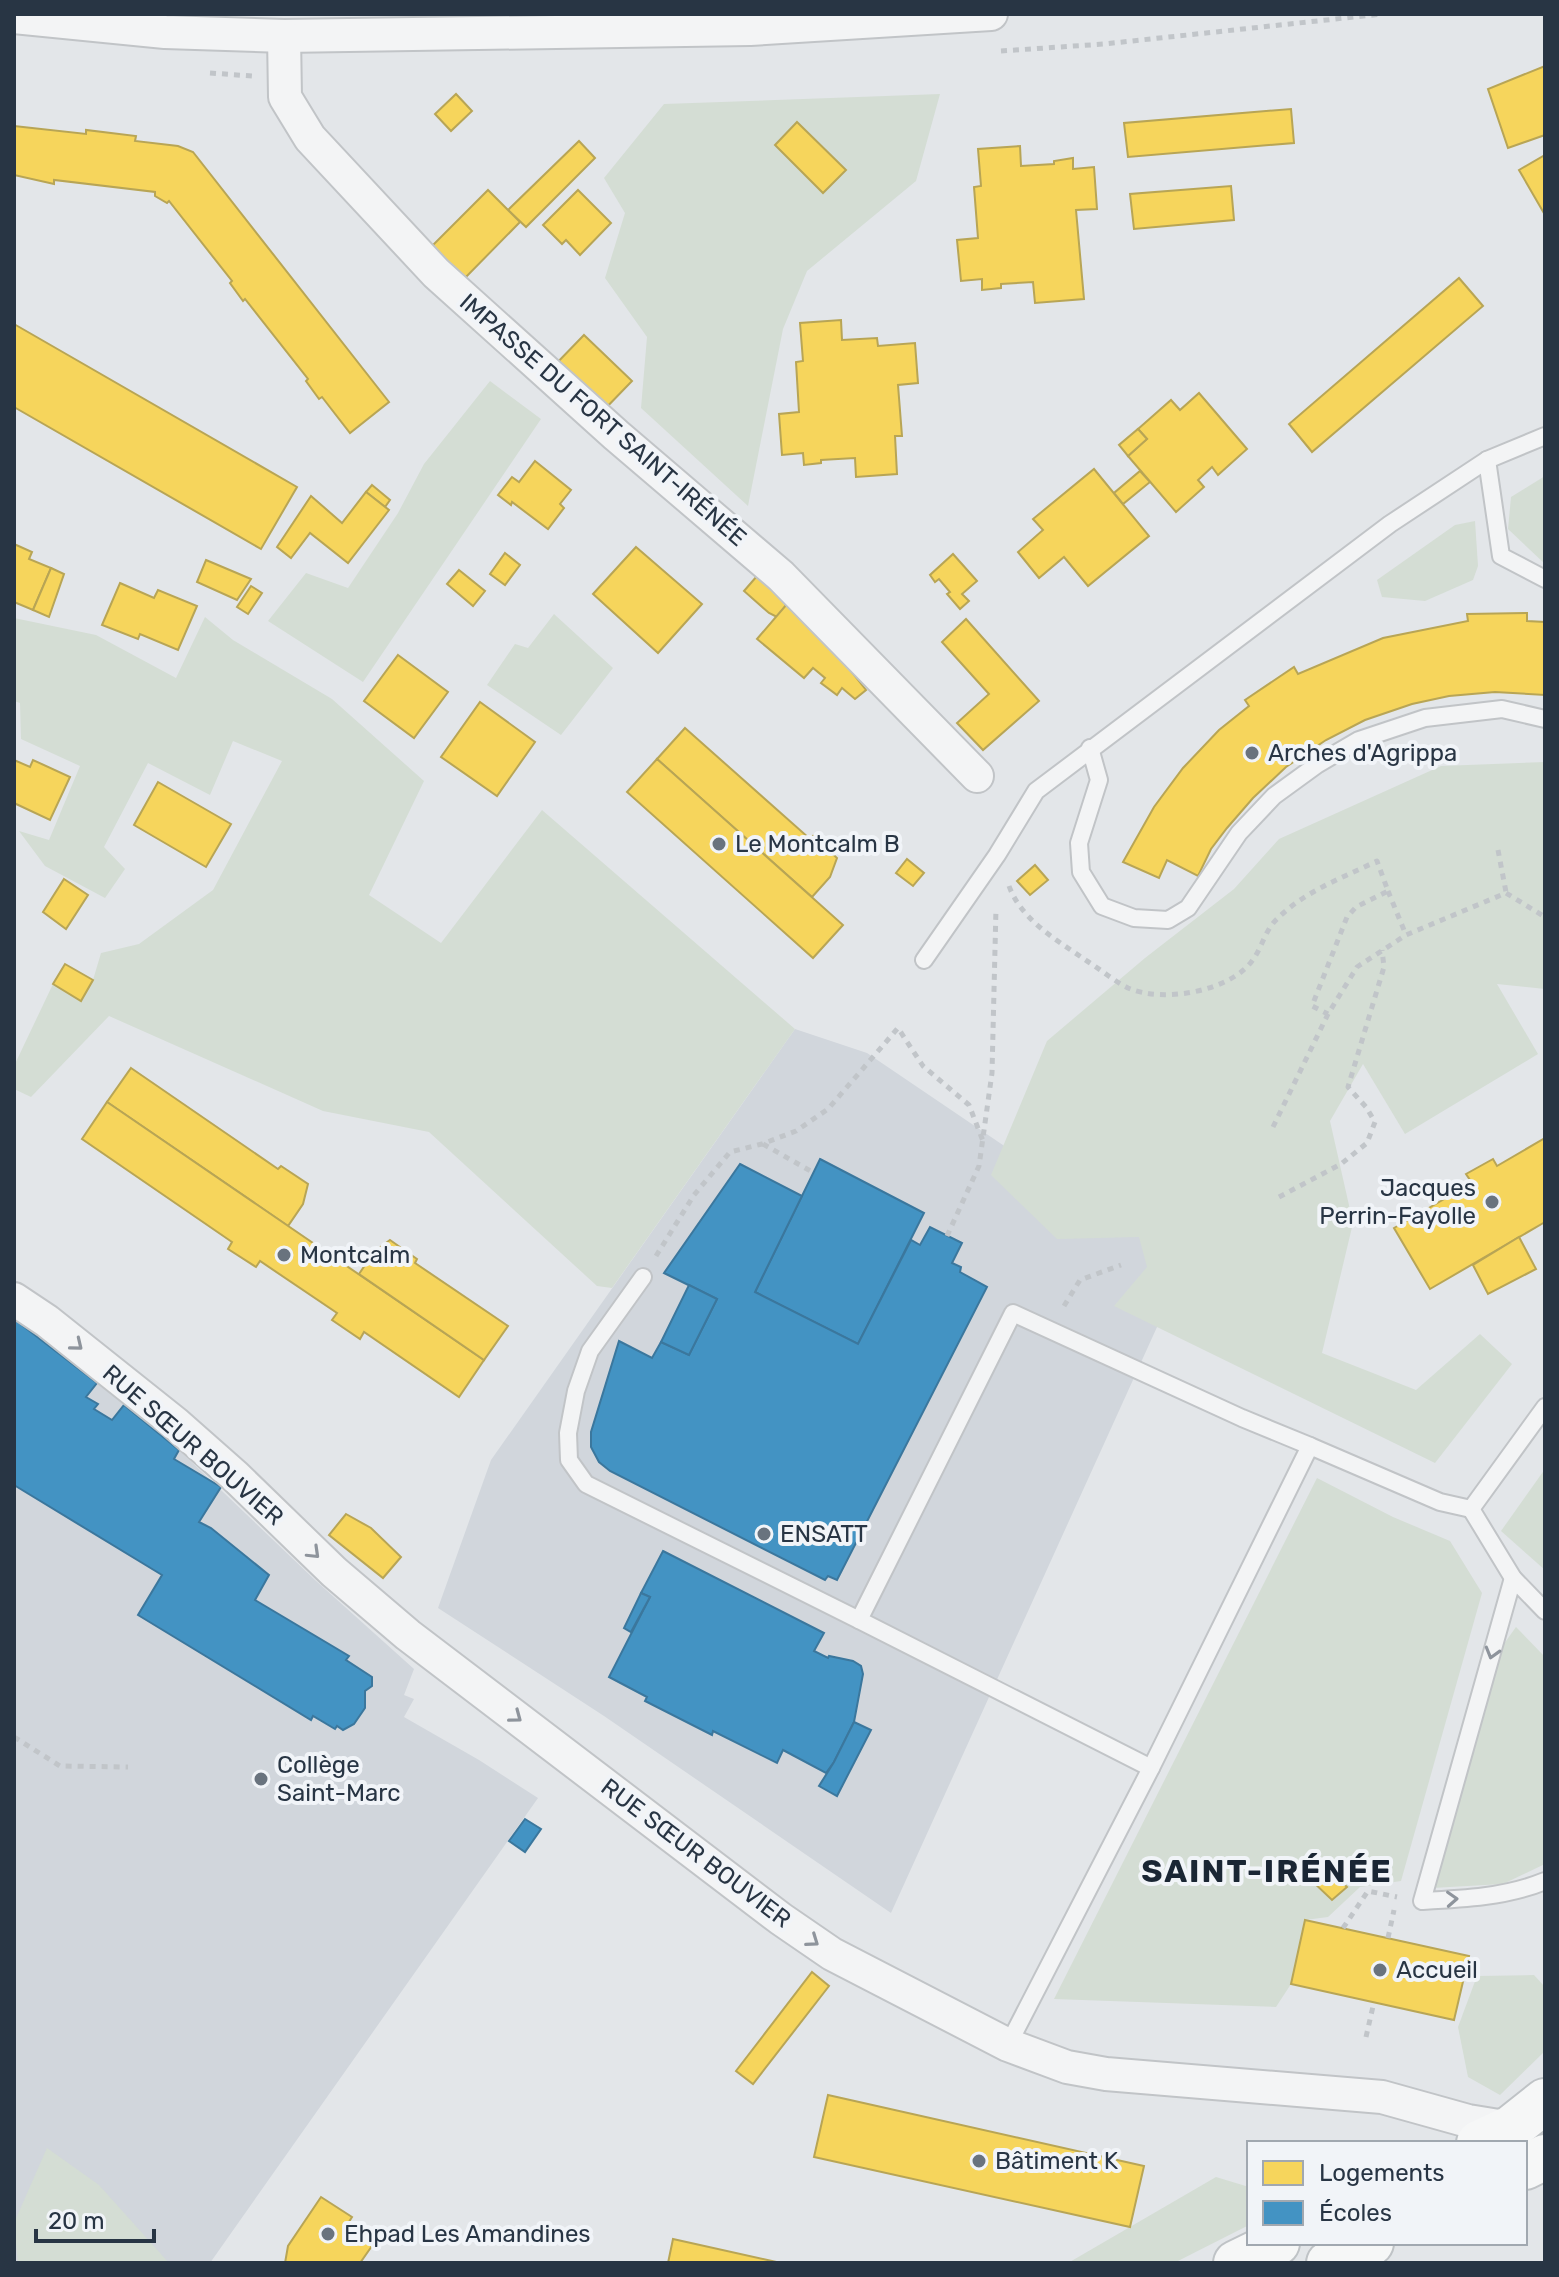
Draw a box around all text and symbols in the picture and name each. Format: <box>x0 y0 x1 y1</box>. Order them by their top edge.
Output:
street label: IMPASSE DU FORT SAINT-IRÉNÉE <box>454 288 752 552</box>
place label: Arches d'Agrippa <box>1268 739 1457 767</box>
marker: Arches d'Agrippa <box>1243 744 1261 762</box>
place label: Le Montcalm B <box>735 830 900 858</box>
marker: Le Montcalm B <box>710 835 728 853</box>
place label: Jacques Perrin-Fayolle <box>1319 1174 1476 1230</box>
marker: Jacques Perrin-Fayolle <box>1483 1193 1501 1211</box>
place label: Montcalm <box>300 1241 410 1269</box>
marker: Montcalm <box>275 1246 293 1264</box>
one-way arrow <box>68 1335 83 1349</box>
street label: RUE SŒUR BOUVIER <box>97 1359 289 1531</box>
place label: ENSATT <box>780 1520 868 1548</box>
marker: ENSATT <box>755 1525 773 1543</box>
one-way arrow <box>305 1543 320 1557</box>
one-way arrow <box>1485 1646 1501 1660</box>
one-way arrow <box>507 1707 522 1721</box>
place label: Collège Saint-Marc <box>277 1751 400 1807</box>
marker: Collège Saint-Marc <box>252 1770 270 1788</box>
street label: RUE SŒUR BOUVIER <box>596 1773 796 1933</box>
district label: SAINT-IRÉNÉE <box>1141 1852 1393 1890</box>
one-way arrow <box>1446 1891 1459 1908</box>
one-way arrow <box>804 1931 818 1946</box>
place label: Accueil <box>1396 1956 1478 1984</box>
marker: Accueil <box>1371 1961 1389 1979</box>
legend <box>1247 2141 1527 2245</box>
place label: Bâtiment K <box>995 2147 1119 2175</box>
marker: Bâtiment K <box>970 2152 988 2170</box>
text: Logements <box>1319 2159 1445 2187</box>
scale bar <box>36 2193 154 2243</box>
text: Écoles <box>1319 2199 1392 2227</box>
text: 20 m <box>48 2207 105 2235</box>
place label: Ehpad Les Amandines <box>344 2220 591 2248</box>
marker: Ehpad Les Amandines <box>319 2225 337 2243</box>

